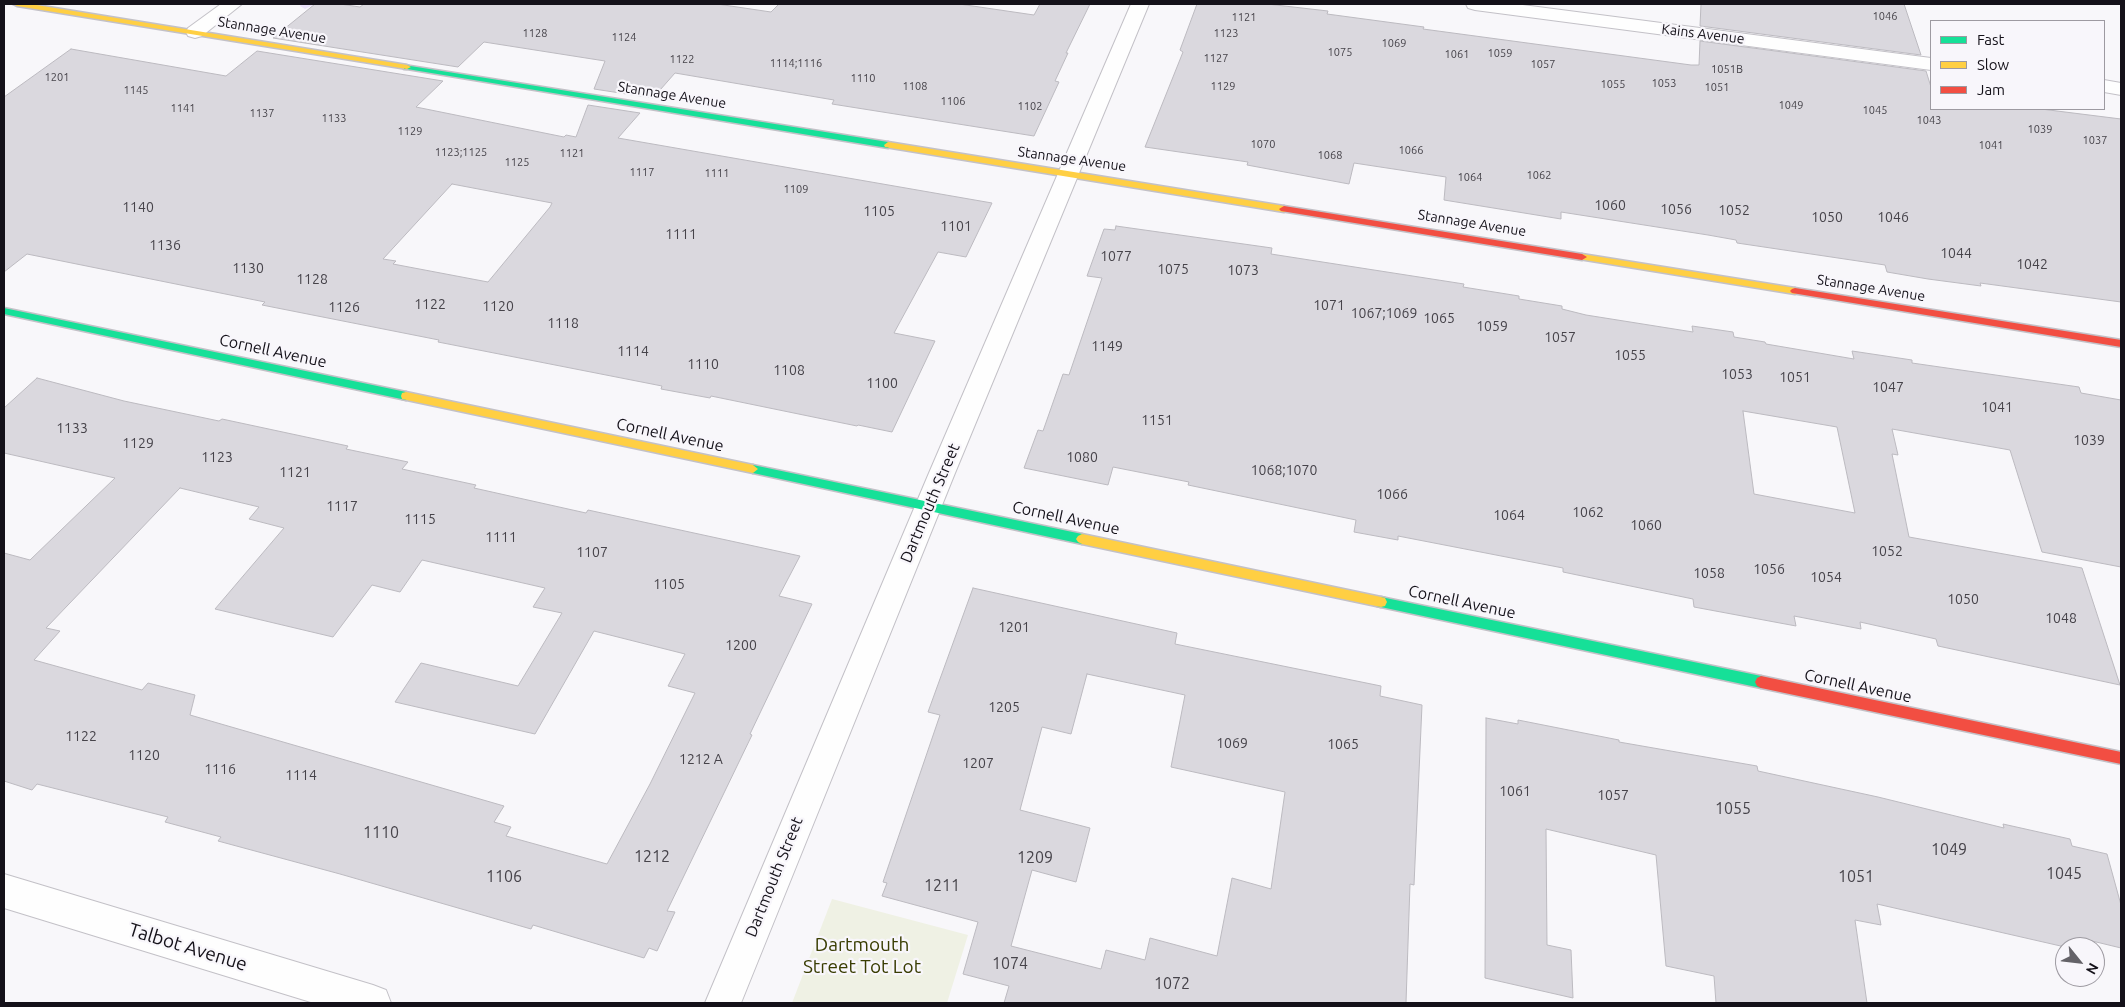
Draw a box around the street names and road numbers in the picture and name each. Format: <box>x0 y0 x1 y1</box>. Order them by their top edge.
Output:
street label: Stannage Avenue <box>217 13 327 47</box>
street label: Kains Avenue <box>1661 21 1745 47</box>
street label: Stannage Avenue <box>617 78 727 112</box>
street label: Stannage Avenue <box>1017 143 1127 175</box>
street label: Stannage Avenue <box>1417 206 1527 240</box>
street label: Stannage Avenue <box>1816 271 1926 305</box>
street label: Cornell Avenue <box>218 330 328 372</box>
street label: Cornell Avenue <box>615 414 725 456</box>
street label: Dartmouth Street <box>896 440 964 566</box>
street label: Cornell Avenue <box>1011 497 1121 539</box>
street label: Cornell Avenue <box>1407 581 1517 623</box>
street label: Cornell Avenue <box>1803 665 1913 707</box>
street label: Dartmouth Street <box>741 814 807 940</box>
street label: Talbot Avenue <box>126 918 250 976</box>

